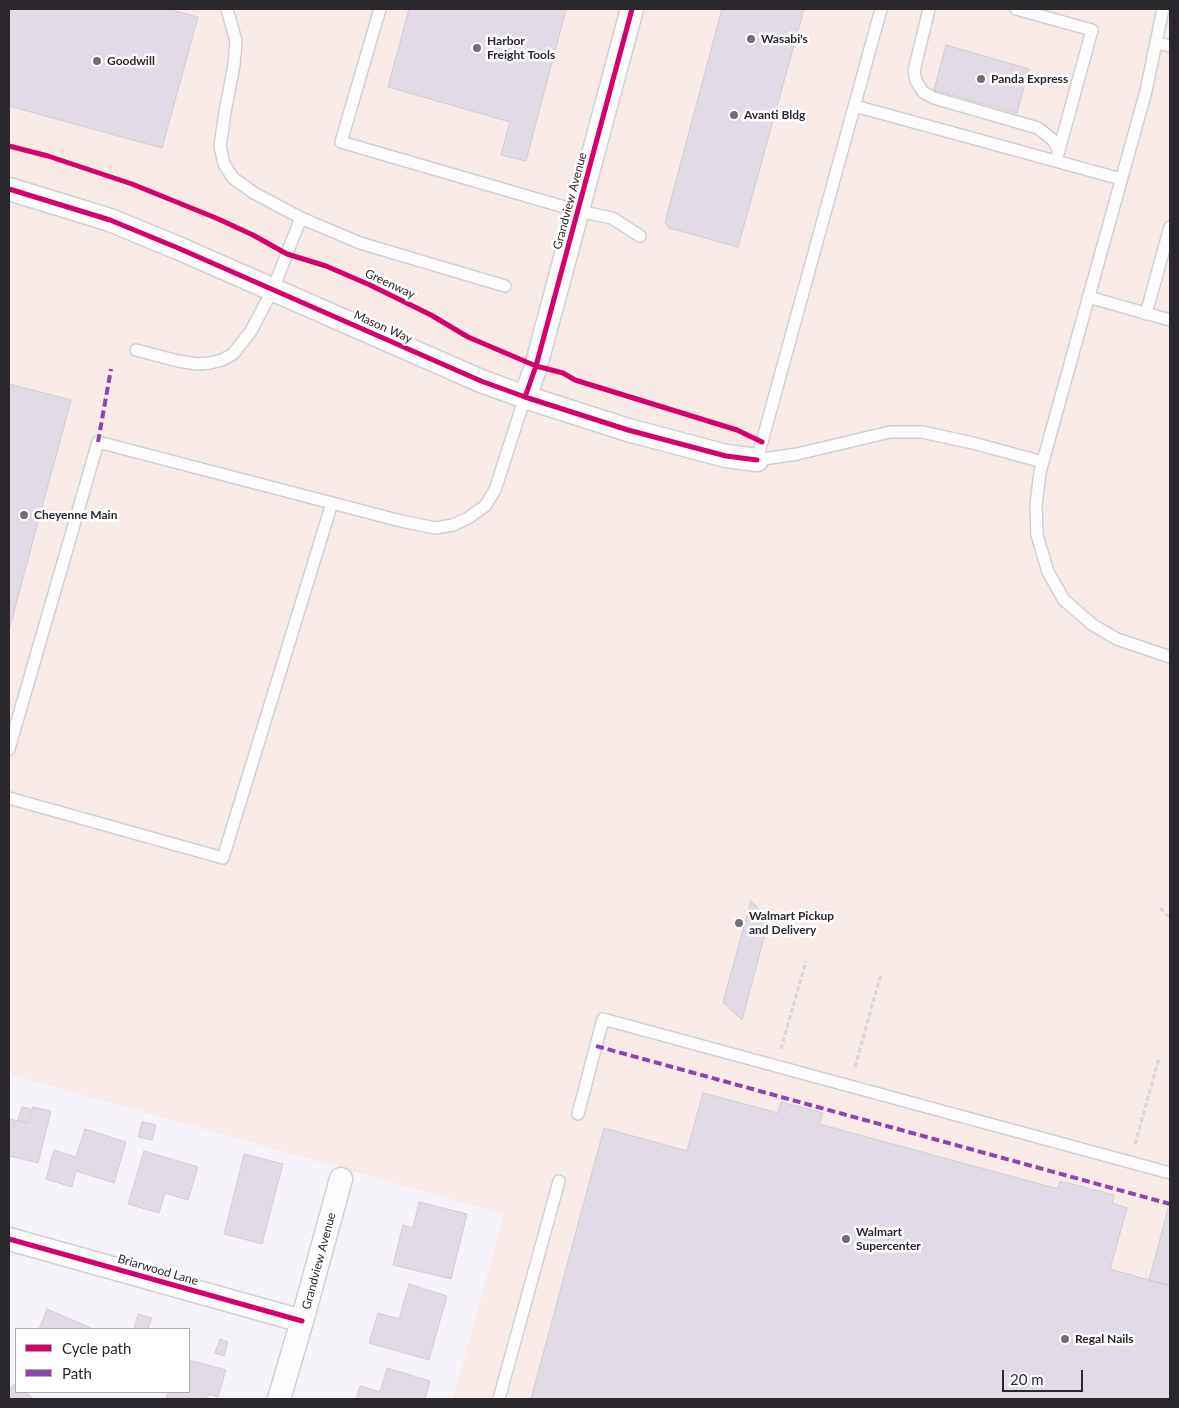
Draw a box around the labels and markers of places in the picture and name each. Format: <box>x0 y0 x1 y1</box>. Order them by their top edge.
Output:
place label: Wasabi's <box>761 32 808 46</box>
marker: Wasabi's <box>745 33 757 45</box>
place label: Harbor Freight Tools <box>487 34 555 62</box>
marker: Harbor Freight Tools <box>471 42 483 54</box>
place label: Goodwill <box>107 54 155 68</box>
marker: Goodwill <box>91 55 103 67</box>
place label: Panda Express <box>991 72 1068 86</box>
marker: Panda Express <box>975 73 987 85</box>
place label: Avanti Bldg <box>744 108 805 122</box>
marker: Avanti Bldg <box>728 109 740 121</box>
place label: Cheyenne Main <box>34 508 117 522</box>
marker: Cheyenne Main <box>18 509 30 521</box>
place label: Walmart Pickup and Delivery <box>749 909 834 937</box>
marker: Walmart Pickup and Delivery <box>733 917 745 929</box>
place label: Walmart Supercenter <box>856 1225 921 1253</box>
marker: Walmart Supercenter <box>840 1233 852 1245</box>
place label: Regal Nails <box>1075 1332 1134 1346</box>
marker: Regal Nails <box>1059 1333 1071 1345</box>

